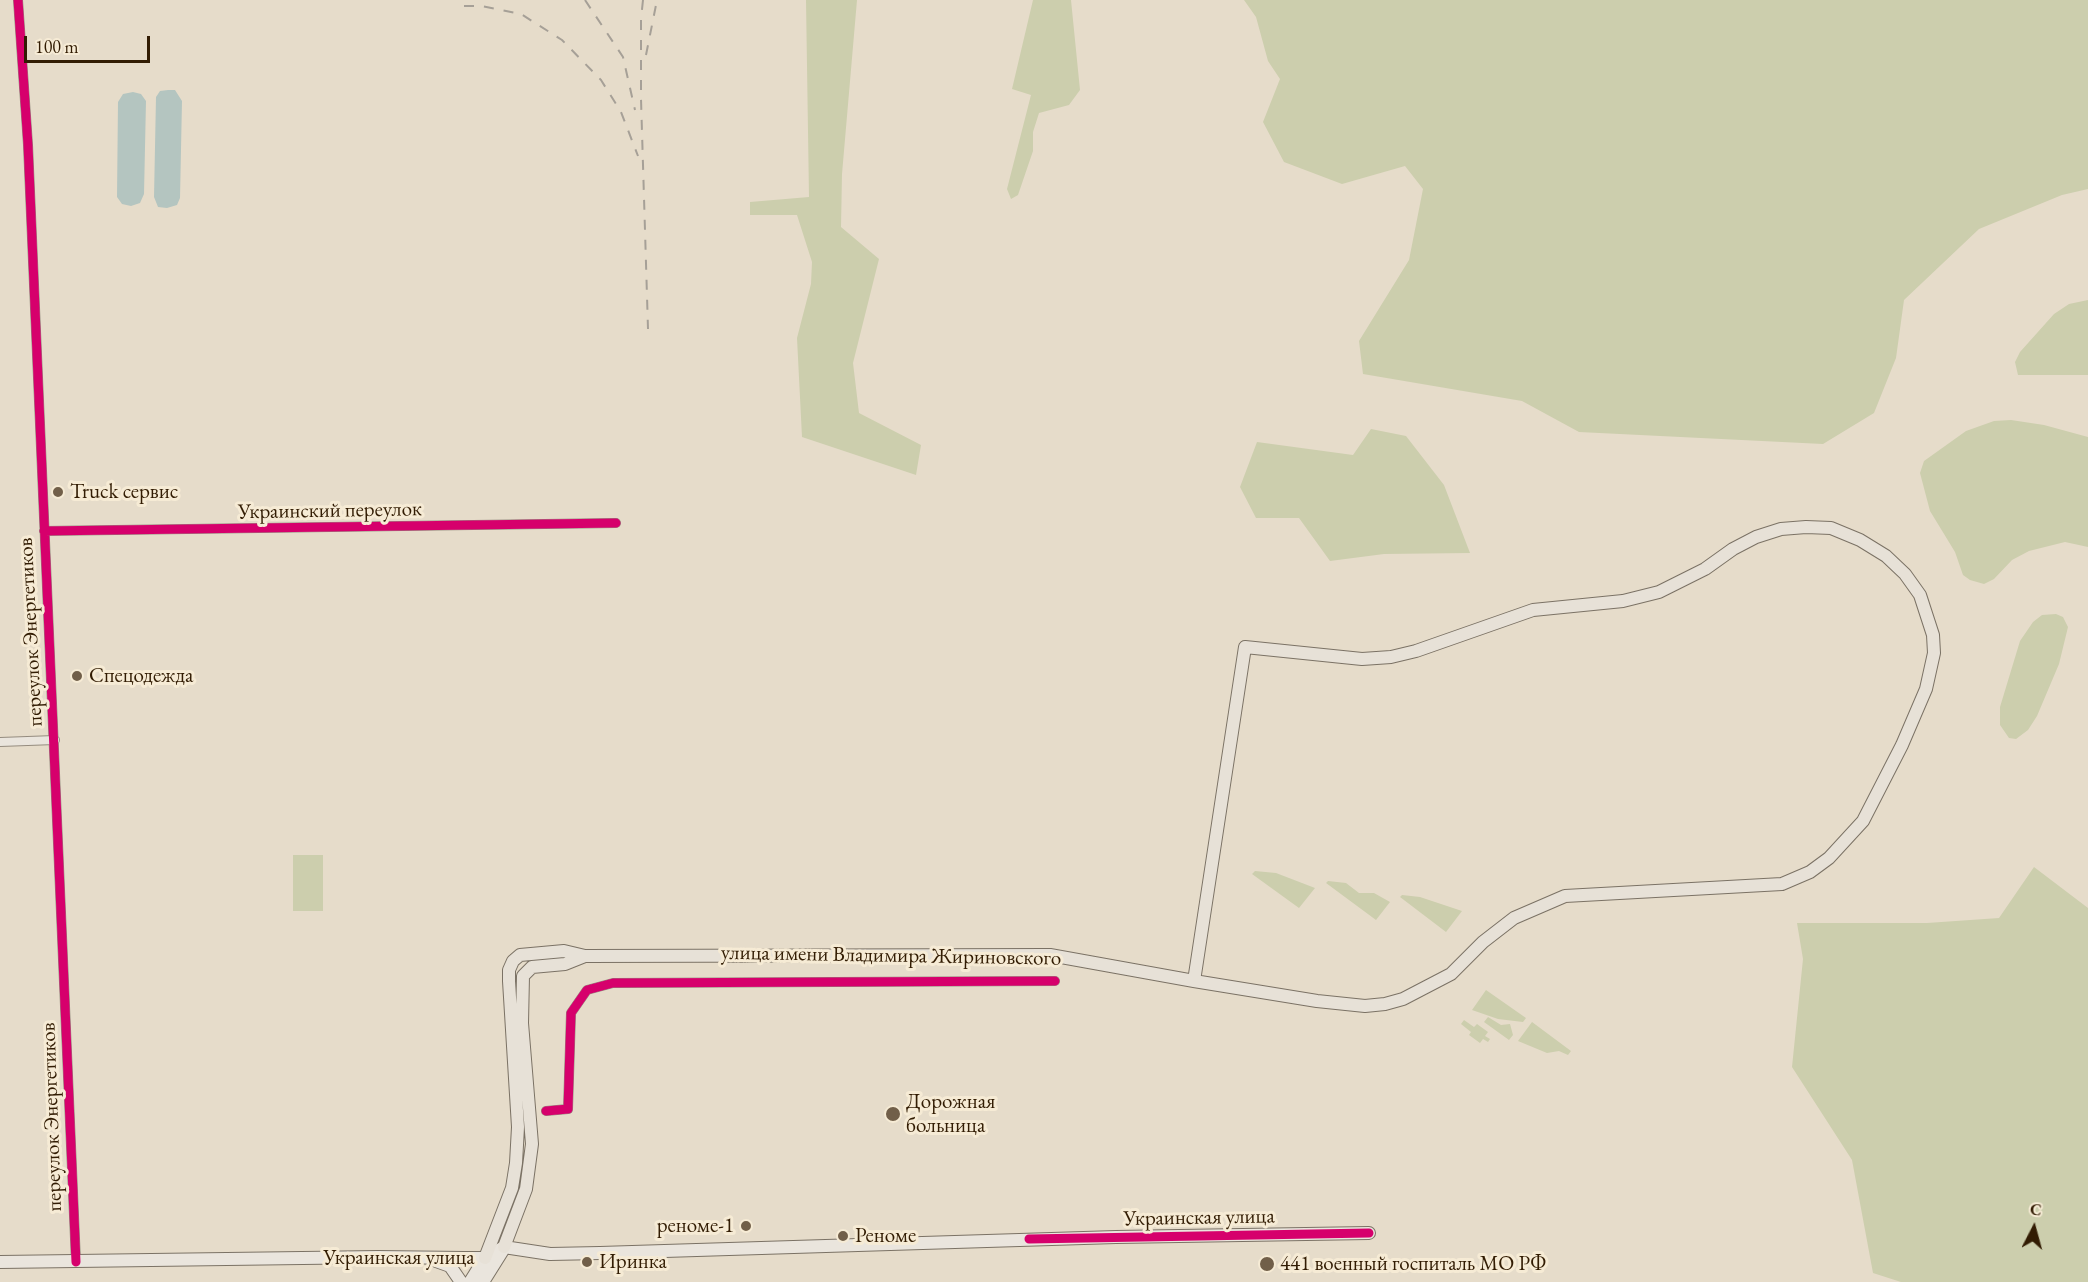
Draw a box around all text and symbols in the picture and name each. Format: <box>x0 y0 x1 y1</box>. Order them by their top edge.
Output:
scale bar <box>27 24 153 62</box>
text: 100 m <box>35 35 79 58</box>
place label: Truck сервис <box>70 479 178 505</box>
marker: Truck сервис <box>51 485 65 499</box>
street label: Украинский переулок <box>238 497 422 525</box>
street label: переулок Энергетиков <box>13 537 49 727</box>
place label: Спецодежда <box>89 663 193 689</box>
marker: Спецодежда <box>70 669 84 683</box>
street label: улица имени Владимира Жириновского <box>721 940 1061 972</box>
street label: переулок Энергетиков <box>36 1022 68 1212</box>
place label: Дорожная больница <box>906 1089 995 1139</box>
marker: Дорожная больница <box>884 1105 902 1123</box>
north arrow <box>2004 1198 2064 1258</box>
text: С <box>2029 1199 2043 1221</box>
street label: Украинская улица <box>1123 1204 1275 1232</box>
place label: реноме-1 <box>657 1213 734 1239</box>
marker: реноме-1 <box>739 1219 753 1233</box>
place label: Реноме <box>855 1223 916 1249</box>
marker: Реноме <box>836 1229 850 1243</box>
street label: Украинская улица <box>323 1245 475 1271</box>
place label: Иринка <box>599 1249 667 1275</box>
place label: 441 военный госпиталь МО РФ <box>1280 1251 1546 1277</box>
marker: Иринка <box>580 1255 594 1269</box>
marker: 441 военный госпиталь МО РФ <box>1258 1255 1276 1273</box>

